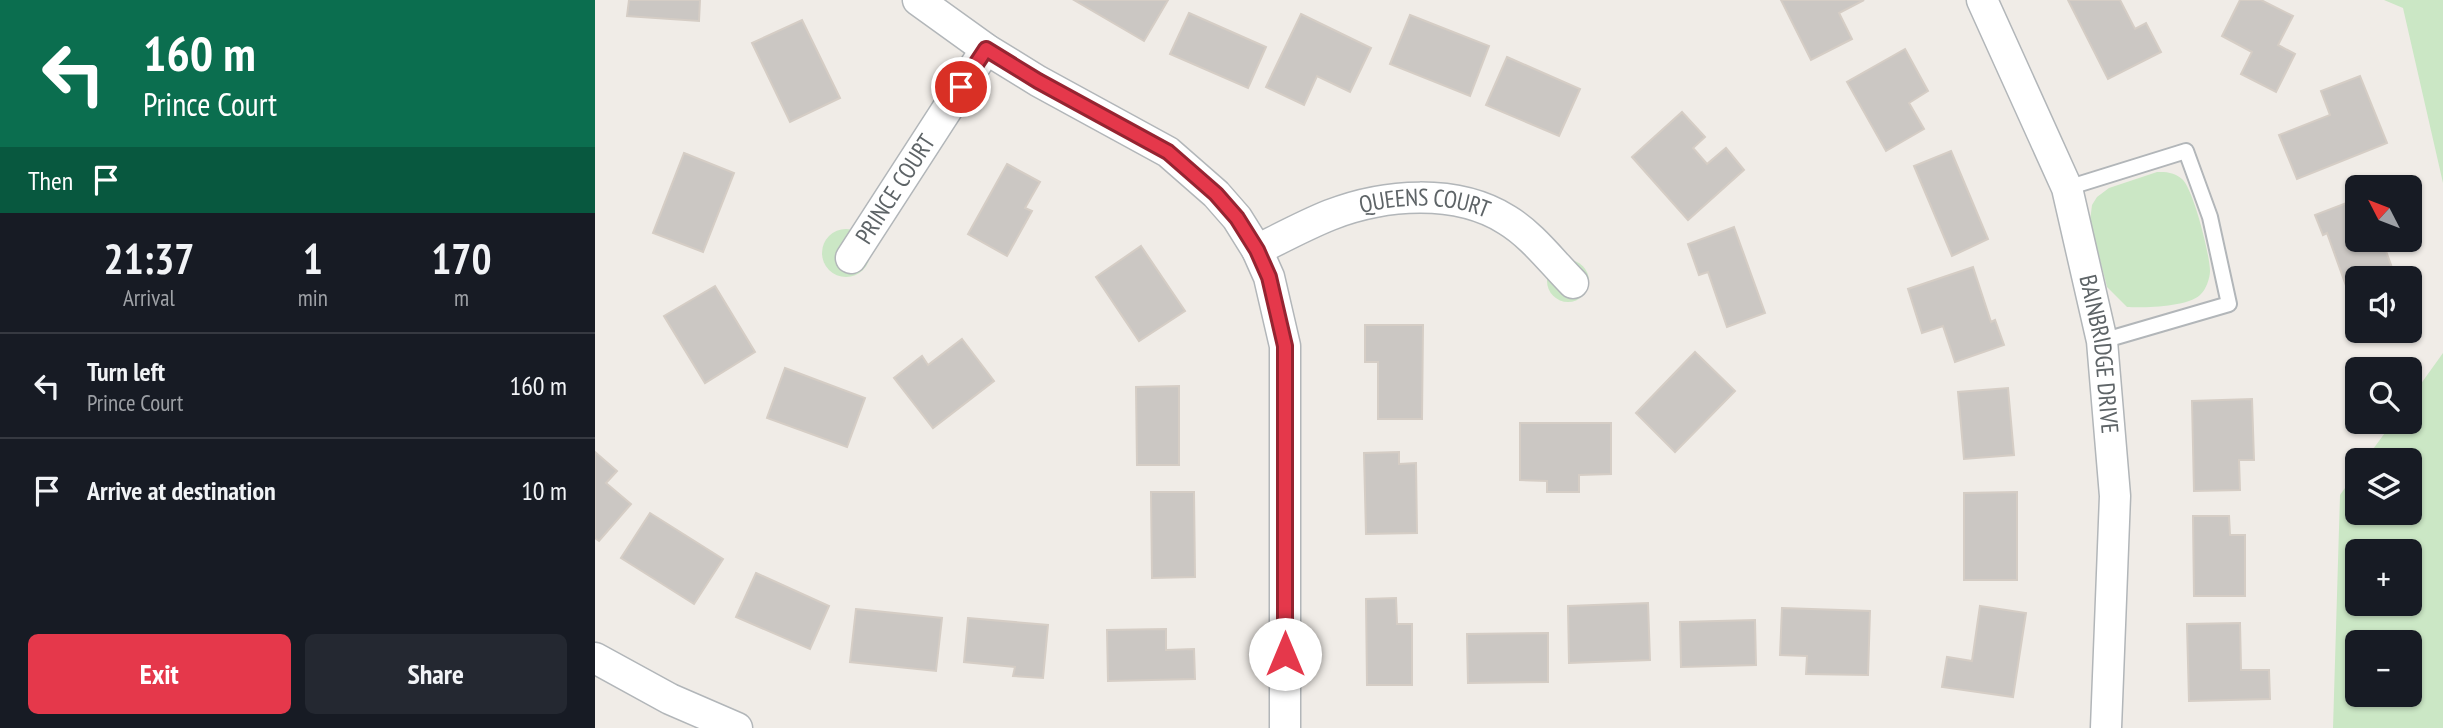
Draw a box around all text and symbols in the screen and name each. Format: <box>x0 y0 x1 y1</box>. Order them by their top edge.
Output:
text: 160 m <box>143 21 256 85</box>
icon: left <box>28 28 119 119</box>
pin <box>931 57 991 117</box>
icon: arrive <box>942 68 980 106</box>
text: Prince Court <box>143 83 277 125</box>
street label: PRINCE COURT <box>848 128 942 250</box>
icon: arrive <box>87 161 125 199</box>
text: Then <box>28 164 73 197</box>
north arrow <box>2345 175 2422 252</box>
map controls <box>2345 175 2422 707</box>
street label: QUEENS COURT <box>1356 182 1495 225</box>
text: 21:37 <box>103 231 194 286</box>
text: 1 <box>303 231 323 286</box>
text: 170 <box>431 231 492 286</box>
button: sound <box>2345 266 2422 343</box>
street label: BAINBRIDGE DRIVE <box>2072 272 2126 435</box>
text: Arrival <box>123 283 175 312</box>
text: min <box>298 283 328 312</box>
text: m <box>454 283 469 312</box>
text: Turn left <box>87 355 165 388</box>
button: search <box>2345 357 2422 434</box>
icon: left <box>28 367 66 405</box>
text: 160 m <box>509 369 567 402</box>
text: Prince Court <box>87 388 183 417</box>
button: layers <box>2345 448 2422 525</box>
icon: arrive <box>28 472 66 510</box>
text: Arrive at destination <box>87 474 276 507</box>
text: 10 m <box>521 474 567 507</box>
button: + <box>2345 539 2422 616</box>
position arrow <box>1248 617 1322 691</box>
button: − <box>2345 630 2422 707</box>
button: Exit <box>28 634 291 714</box>
button: Share <box>305 634 567 714</box>

